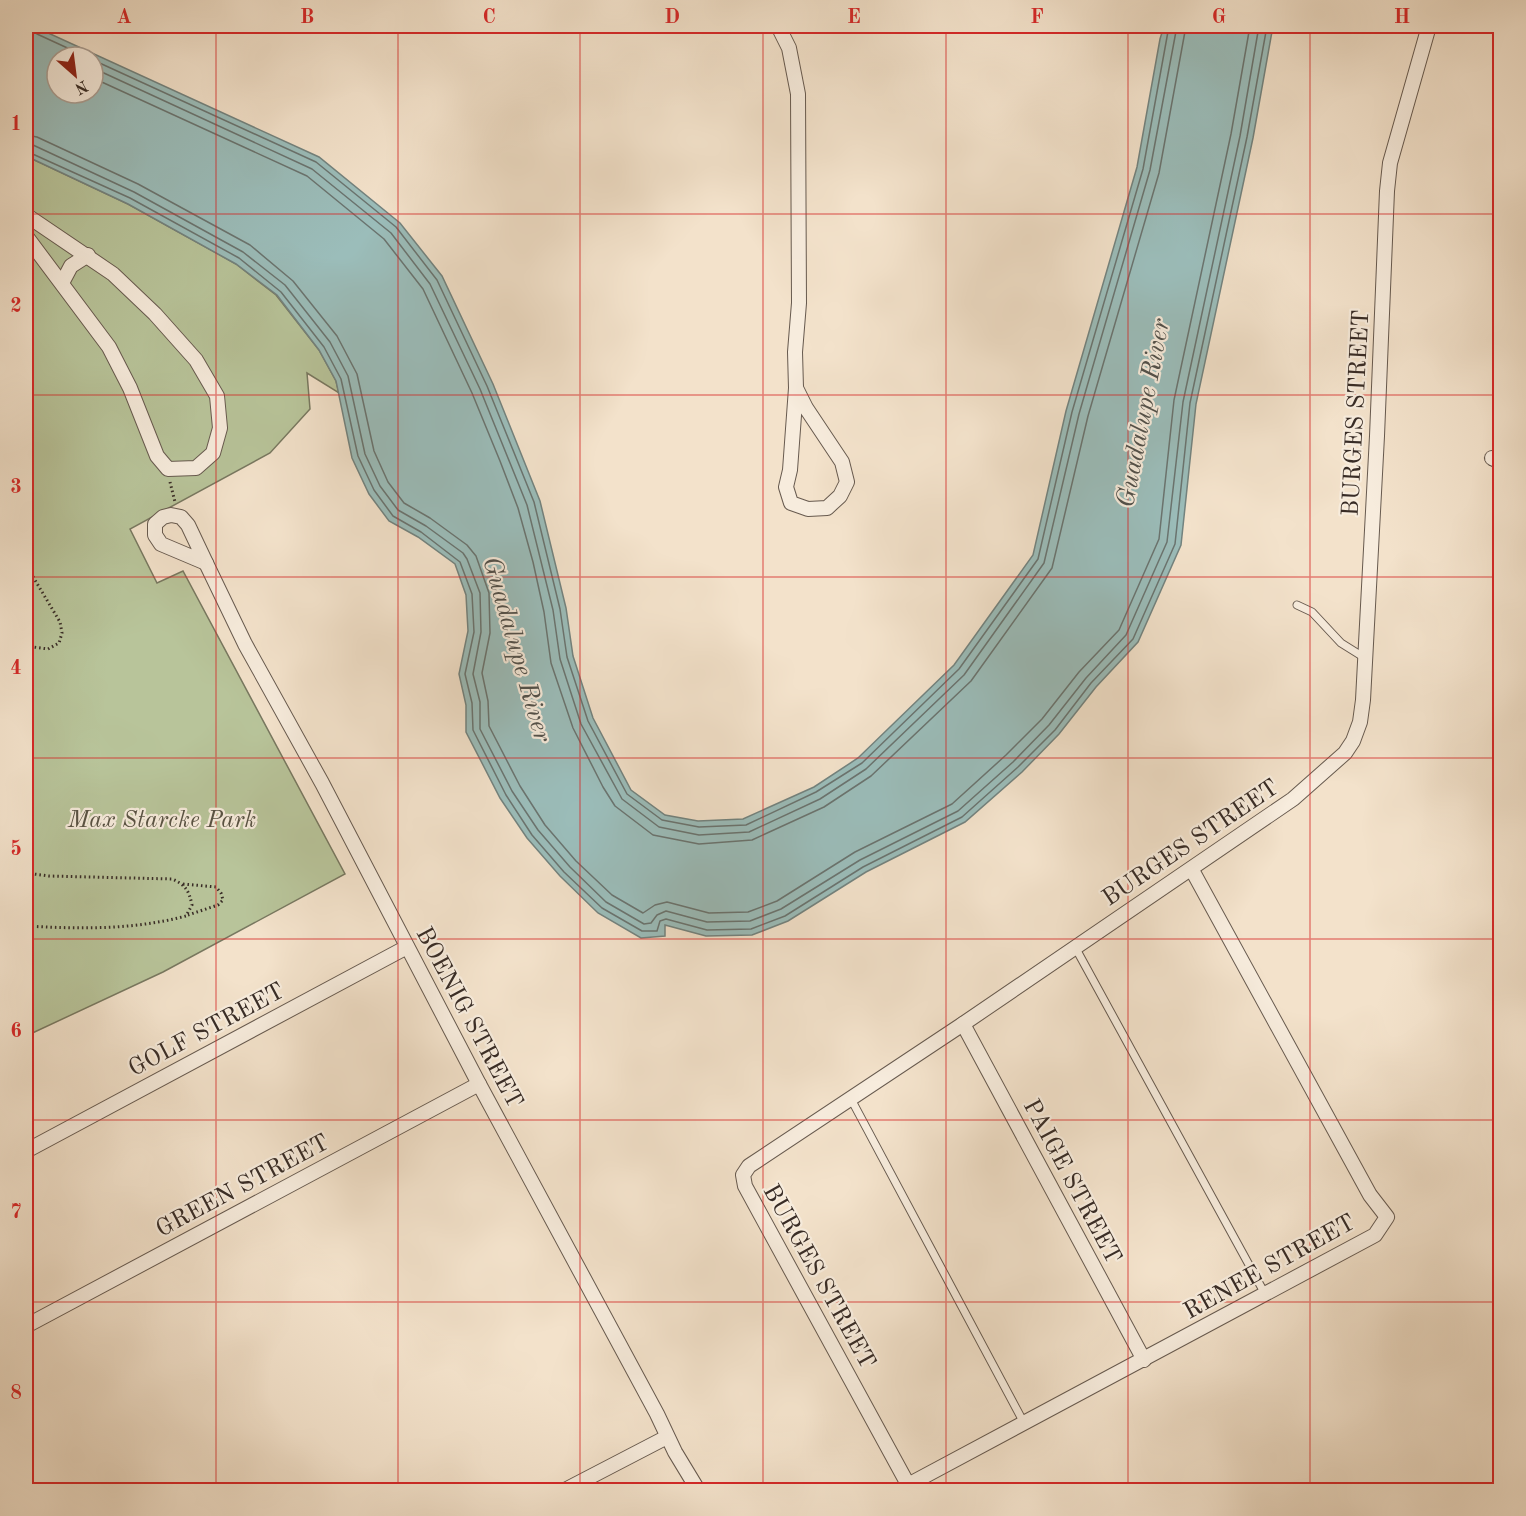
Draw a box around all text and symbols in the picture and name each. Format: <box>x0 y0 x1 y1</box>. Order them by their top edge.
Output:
text: A <box>116 8 132 28</box>
text: B <box>300 8 314 28</box>
text: C <box>482 8 496 28</box>
text: D <box>664 8 680 28</box>
text: E <box>847 8 861 28</box>
text: F <box>1030 8 1044 28</box>
text: G <box>1212 8 1226 28</box>
text: H <box>1394 8 1410 28</box>
north arrow <box>45 45 105 105</box>
text: N <box>71 77 90 97</box>
text: 1 <box>10 115 22 135</box>
text: 2 <box>10 297 22 317</box>
street label: BURGES STREET <box>1340 309 1374 517</box>
water label: Guadalupe River <box>1113 316 1175 510</box>
text: 3 <box>10 478 22 498</box>
water label: Guadalupe River <box>477 554 555 746</box>
text: 4 <box>10 659 22 679</box>
street label: BURGES STREET <box>1099 776 1284 911</box>
park label: Max Starcke Park <box>67 809 256 833</box>
text: 5 <box>10 839 22 860</box>
street label: BOENIG STREET <box>410 923 526 1112</box>
street label: GOLF STREET <box>125 980 289 1082</box>
text: 6 <box>10 1022 22 1042</box>
street label: PAIGE STREET <box>1018 1096 1125 1268</box>
street label: GREEN STREET <box>152 1131 333 1242</box>
street label: BURGES STREET <box>758 1181 879 1373</box>
text: 7 <box>10 1203 22 1223</box>
street label: RENEE STREET <box>1180 1211 1360 1325</box>
text: 8 <box>10 1384 22 1404</box>

